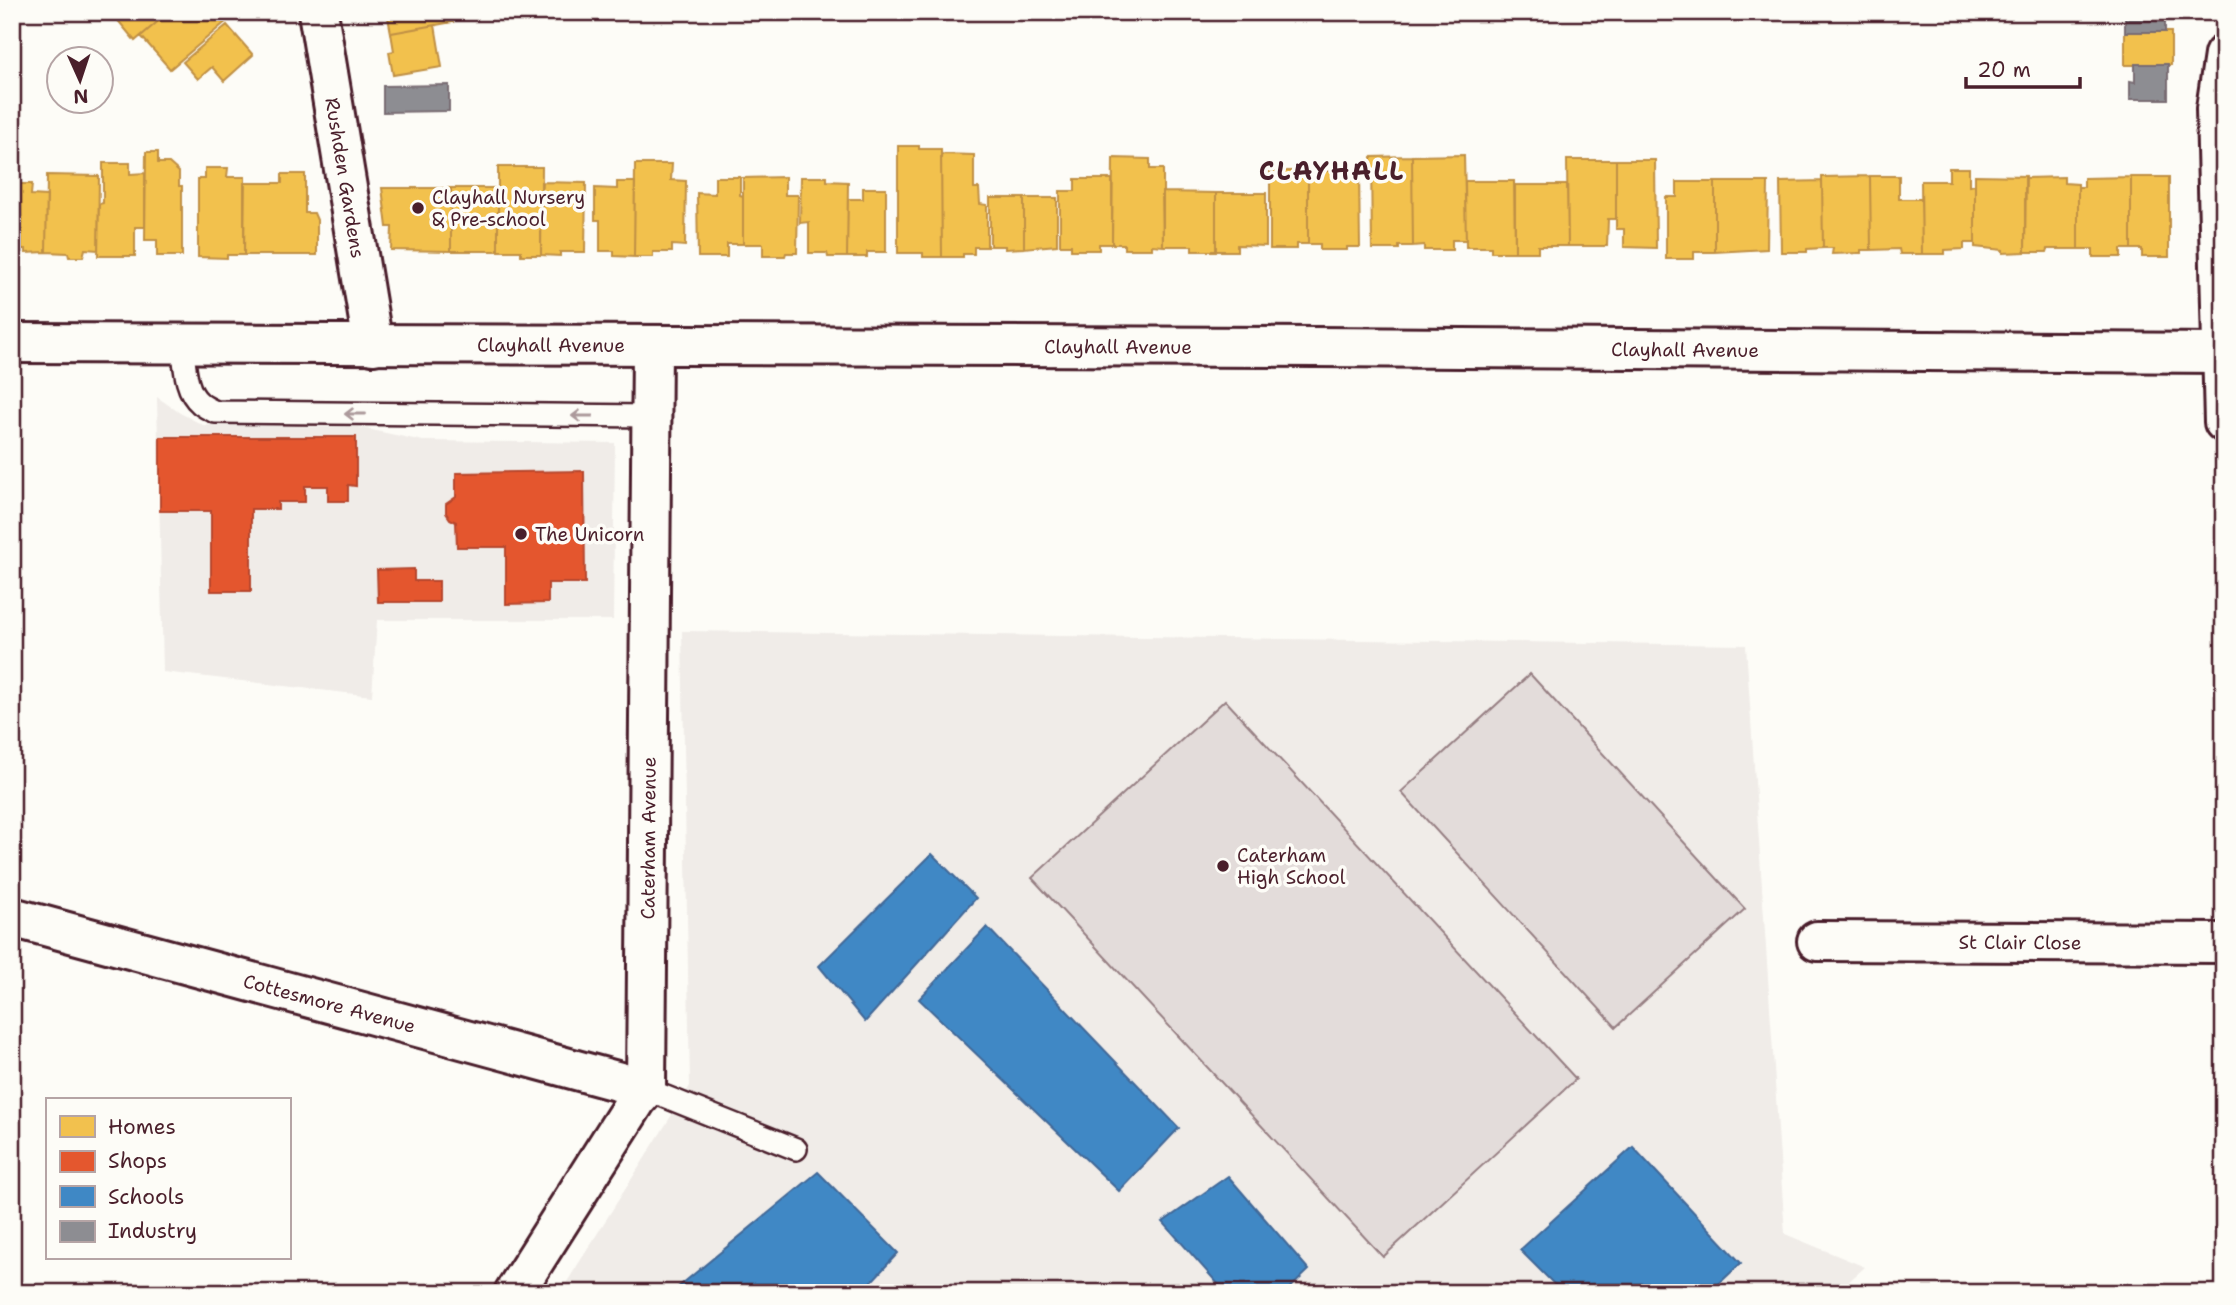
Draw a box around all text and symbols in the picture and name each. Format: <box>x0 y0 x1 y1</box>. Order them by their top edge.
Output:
north arrow <box>46 46 116 116</box>
scale bar <box>1966 46 2080 90</box>
text: 20 m <box>1977 56 2031 84</box>
text: N <box>73 84 89 109</box>
street label: Rushden Gardens <box>319 96 370 260</box>
district label: CLAYHALL <box>1259 153 1405 188</box>
place label: Clayhall Nursery & Pre-school <box>432 185 585 232</box>
marker: Clayhall Nursery & Pre-school <box>410 200 426 216</box>
street label: Clayhall Avenue <box>477 332 625 358</box>
street label: Clayhall Avenue <box>1044 334 1192 360</box>
street label: Clayhall Avenue <box>1611 337 1759 363</box>
one-way arrow <box>343 407 366 421</box>
one-way arrow <box>571 409 594 423</box>
place label: The Unicorn <box>535 522 644 547</box>
marker: The Unicorn <box>513 526 529 542</box>
street label: Caterham Avenue <box>635 757 662 920</box>
place label: Caterham High School <box>1237 843 1346 890</box>
marker: Caterham High School <box>1215 858 1231 874</box>
street label: St Clair Close <box>1958 930 2082 955</box>
street label: Cottesmore Avenue <box>240 968 418 1039</box>
legend <box>46 1098 290 1260</box>
text: Homes <box>108 1113 176 1141</box>
text: Shops <box>108 1147 167 1175</box>
text: Schools <box>108 1183 184 1211</box>
text: Industry <box>108 1217 197 1245</box>

